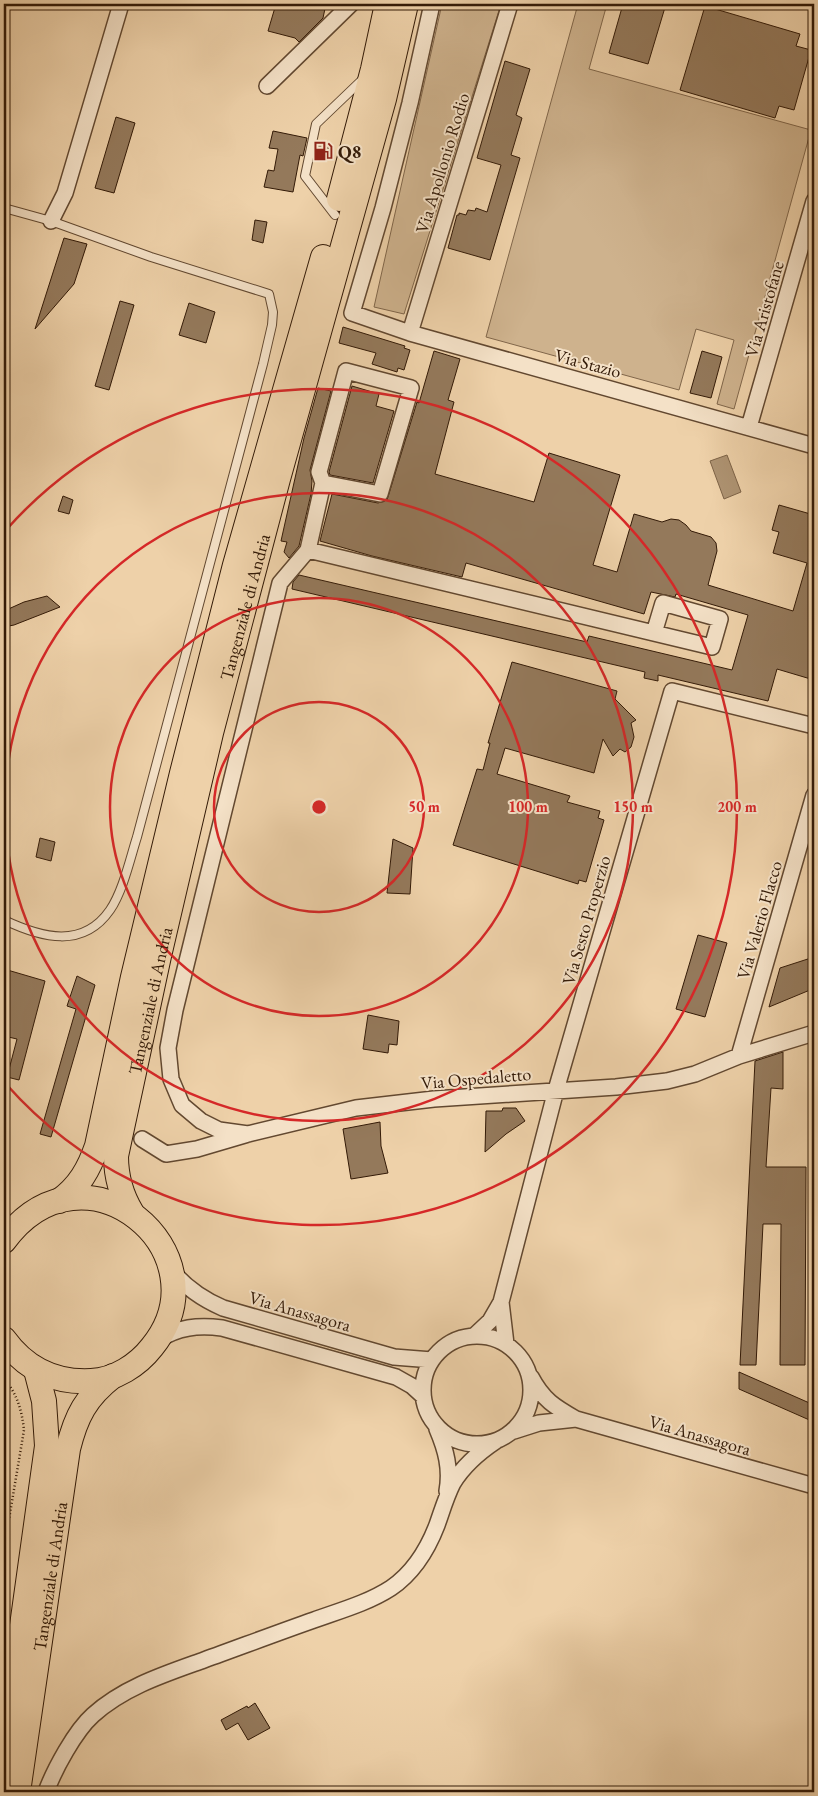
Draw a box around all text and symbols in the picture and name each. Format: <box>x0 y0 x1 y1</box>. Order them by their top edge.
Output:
street label: Via Apollonio Rodio <box>410 90 474 236</box>
fuel station icon: Q8 <box>312 140 334 162</box>
place label: Q8 <box>338 140 361 163</box>
street label: Via Aristofane <box>739 258 789 360</box>
street label: Via Stazio <box>552 343 624 383</box>
street label: Tangenziale di Andria <box>214 530 275 683</box>
text: 50 m <box>408 797 440 816</box>
text: 100 m <box>508 797 548 816</box>
text: 150 m <box>613 797 653 816</box>
text: 200 m <box>717 797 757 816</box>
centre of rings <box>310 798 328 816</box>
street label: Via Sesto Properzio <box>557 853 615 987</box>
street label: Via Valerio Flacco <box>731 858 787 982</box>
street label: Tangenziale di Andria <box>122 924 177 1077</box>
street label: Via Ospedaletto <box>420 1062 532 1094</box>
street label: Via Anassagora <box>246 1285 354 1337</box>
street label: Via Anassagora <box>646 1409 754 1461</box>
street label: Tangenziale di Andria <box>27 1499 72 1652</box>

